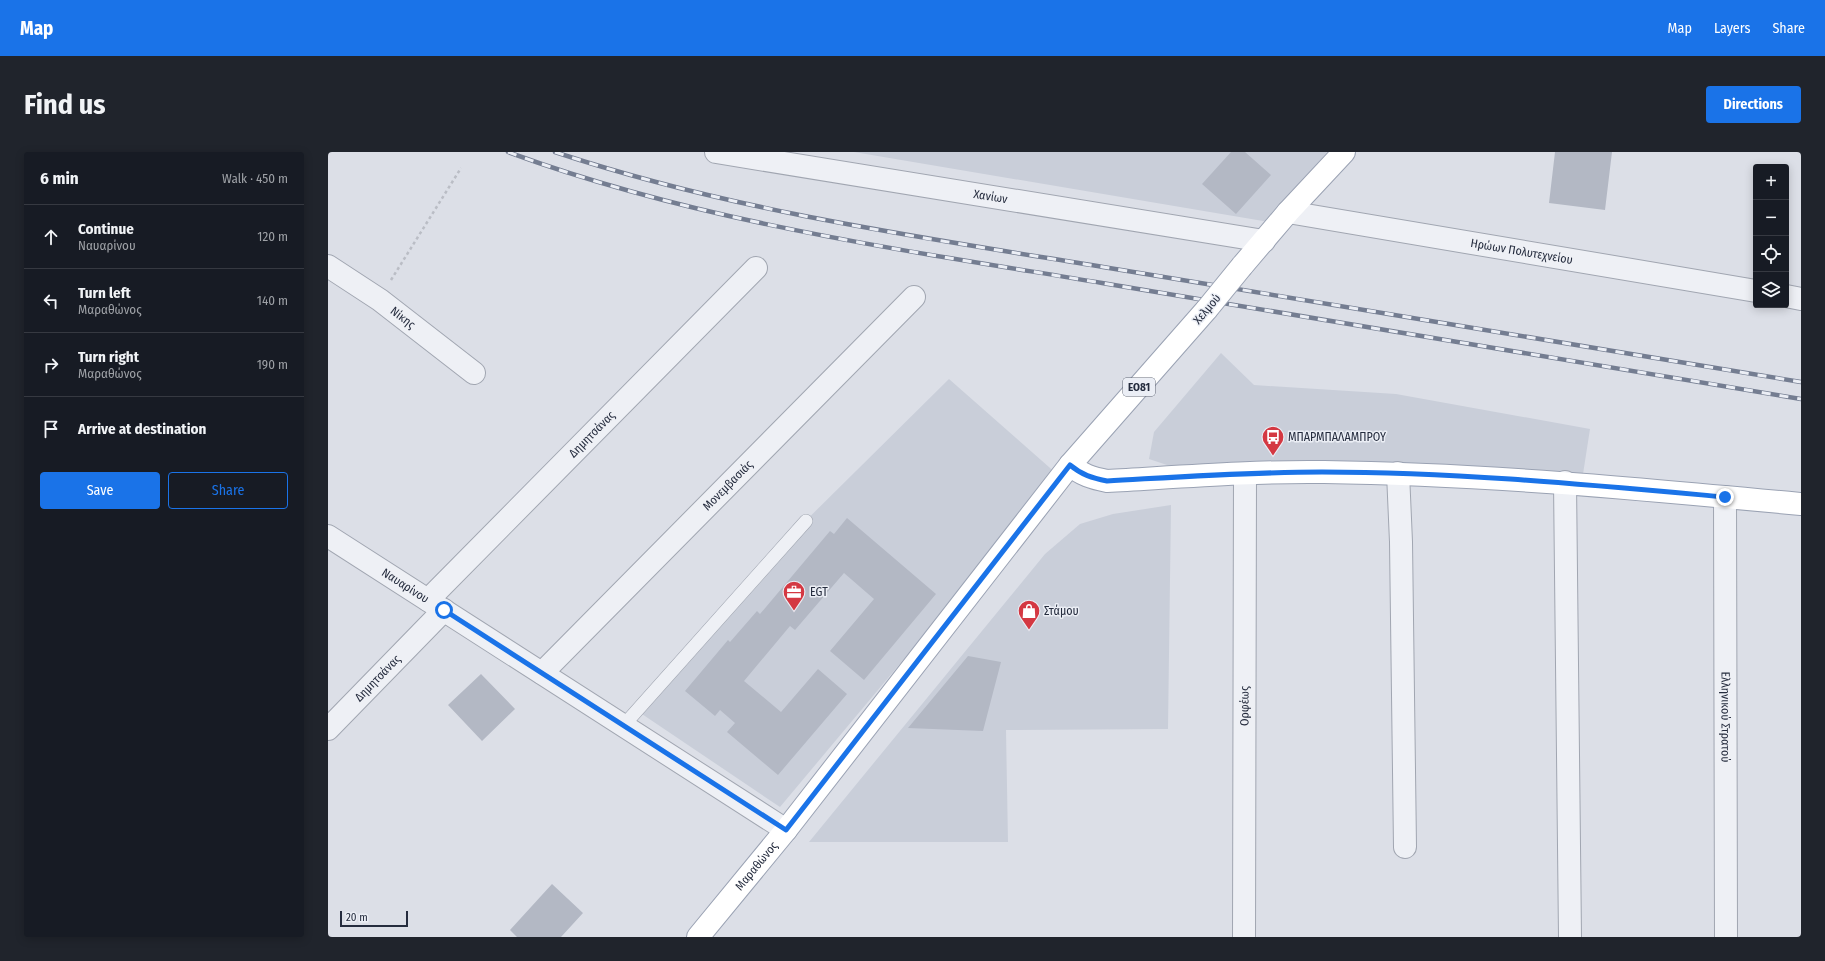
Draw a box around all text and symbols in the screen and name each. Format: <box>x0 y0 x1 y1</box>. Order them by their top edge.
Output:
text: Map <box>20 17 53 40</box>
text: Map <box>1668 20 1692 37</box>
text: Layers <box>1714 20 1750 37</box>
text: Share <box>1772 20 1805 37</box>
button: Directions <box>1706 86 1801 123</box>
text: Find us <box>24 88 106 121</box>
map controls <box>1753 164 1789 308</box>
button: + <box>1753 164 1789 200</box>
text: 6 min <box>40 168 79 189</box>
text: Walk · 450 m <box>222 171 288 186</box>
street label: Χανίων <box>972 187 1009 206</box>
button: − <box>1753 200 1789 236</box>
text: Continue <box>78 220 134 238</box>
icon: ahead <box>40 226 62 248</box>
text: 120 m <box>257 229 288 244</box>
street label: Ηρώων Πολυτεχνείου <box>1469 236 1574 267</box>
button: locate <box>1753 236 1789 272</box>
text: Ναυαρίνου <box>78 238 136 253</box>
button: layers <box>1753 272 1789 308</box>
text: Turn left <box>78 284 131 302</box>
icon: left <box>40 290 62 312</box>
street label: Χελμού <box>1190 291 1224 327</box>
text: 140 m <box>257 293 288 308</box>
text: Μαραθώνος <box>78 302 142 317</box>
street label: Νίκης <box>388 304 418 332</box>
text: Turn right <box>78 348 139 366</box>
icon: right <box>40 354 62 376</box>
text: 190 m <box>257 357 288 372</box>
text: Μαραθώνος <box>78 366 142 381</box>
road number: ΕΟ81 <box>1123 378 1155 396</box>
street label: Δημητσάνας <box>566 408 618 460</box>
icon: arrive <box>40 418 62 440</box>
text: Arrive at destination <box>78 420 206 438</box>
bus stop icon: ΜΠΑΡΜΠΑΛΑΜΠΡΟΥ <box>1260 424 1286 457</box>
place label: ΜΠΑΡΜΠΑΛΑΜΠΡΟΥ <box>1288 430 1386 444</box>
street label: Μονεμβασιάς <box>700 457 756 513</box>
button: Save <box>40 472 160 509</box>
button: Share <box>168 472 288 509</box>
route end <box>1716 488 1734 506</box>
street label: Ναυαρίνου <box>379 565 432 606</box>
office icon: EGT <box>781 579 807 612</box>
place label: EGT <box>810 585 828 599</box>
shop icon: Στάμου <box>1016 598 1042 631</box>
route start <box>435 601 453 619</box>
place label: Στάμου <box>1044 604 1079 618</box>
street label: Δημητσάνας <box>352 652 403 704</box>
street label: Ελληνικού Στρατού <box>1718 672 1733 762</box>
street label: Ορφέως <box>1237 686 1252 726</box>
street label: Μαραθώνος <box>732 839 781 893</box>
scale bar <box>340 909 408 928</box>
text: 20 m <box>346 911 368 924</box>

